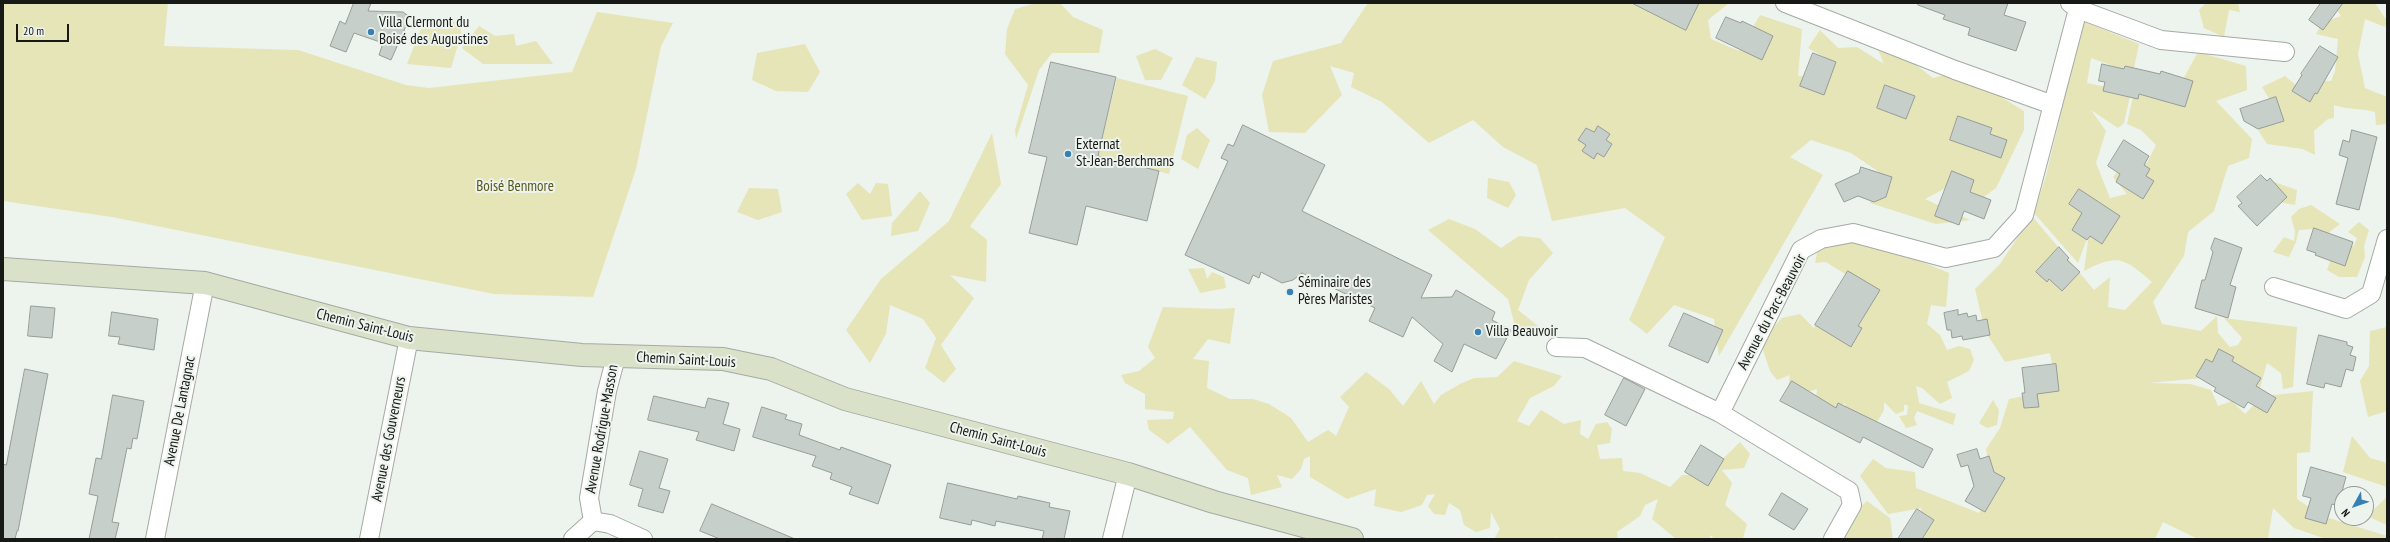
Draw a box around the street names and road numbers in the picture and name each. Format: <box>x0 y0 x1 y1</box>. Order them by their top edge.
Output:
street label: Avenue du Parc-Beauvoir <box>1734 251 1810 373</box>
street label: Chemin Saint-Louis <box>314 305 416 347</box>
street label: Chemin Saint-Louis <box>636 348 736 372</box>
street label: Avenue De Lantagnac <box>161 355 199 467</box>
street label: Avenue Rodrigue-Masson <box>582 363 622 495</box>
street label: Avenue des Gouverneurs <box>368 375 410 503</box>
street label: Chemin Saint-Louis <box>948 418 1048 462</box>

